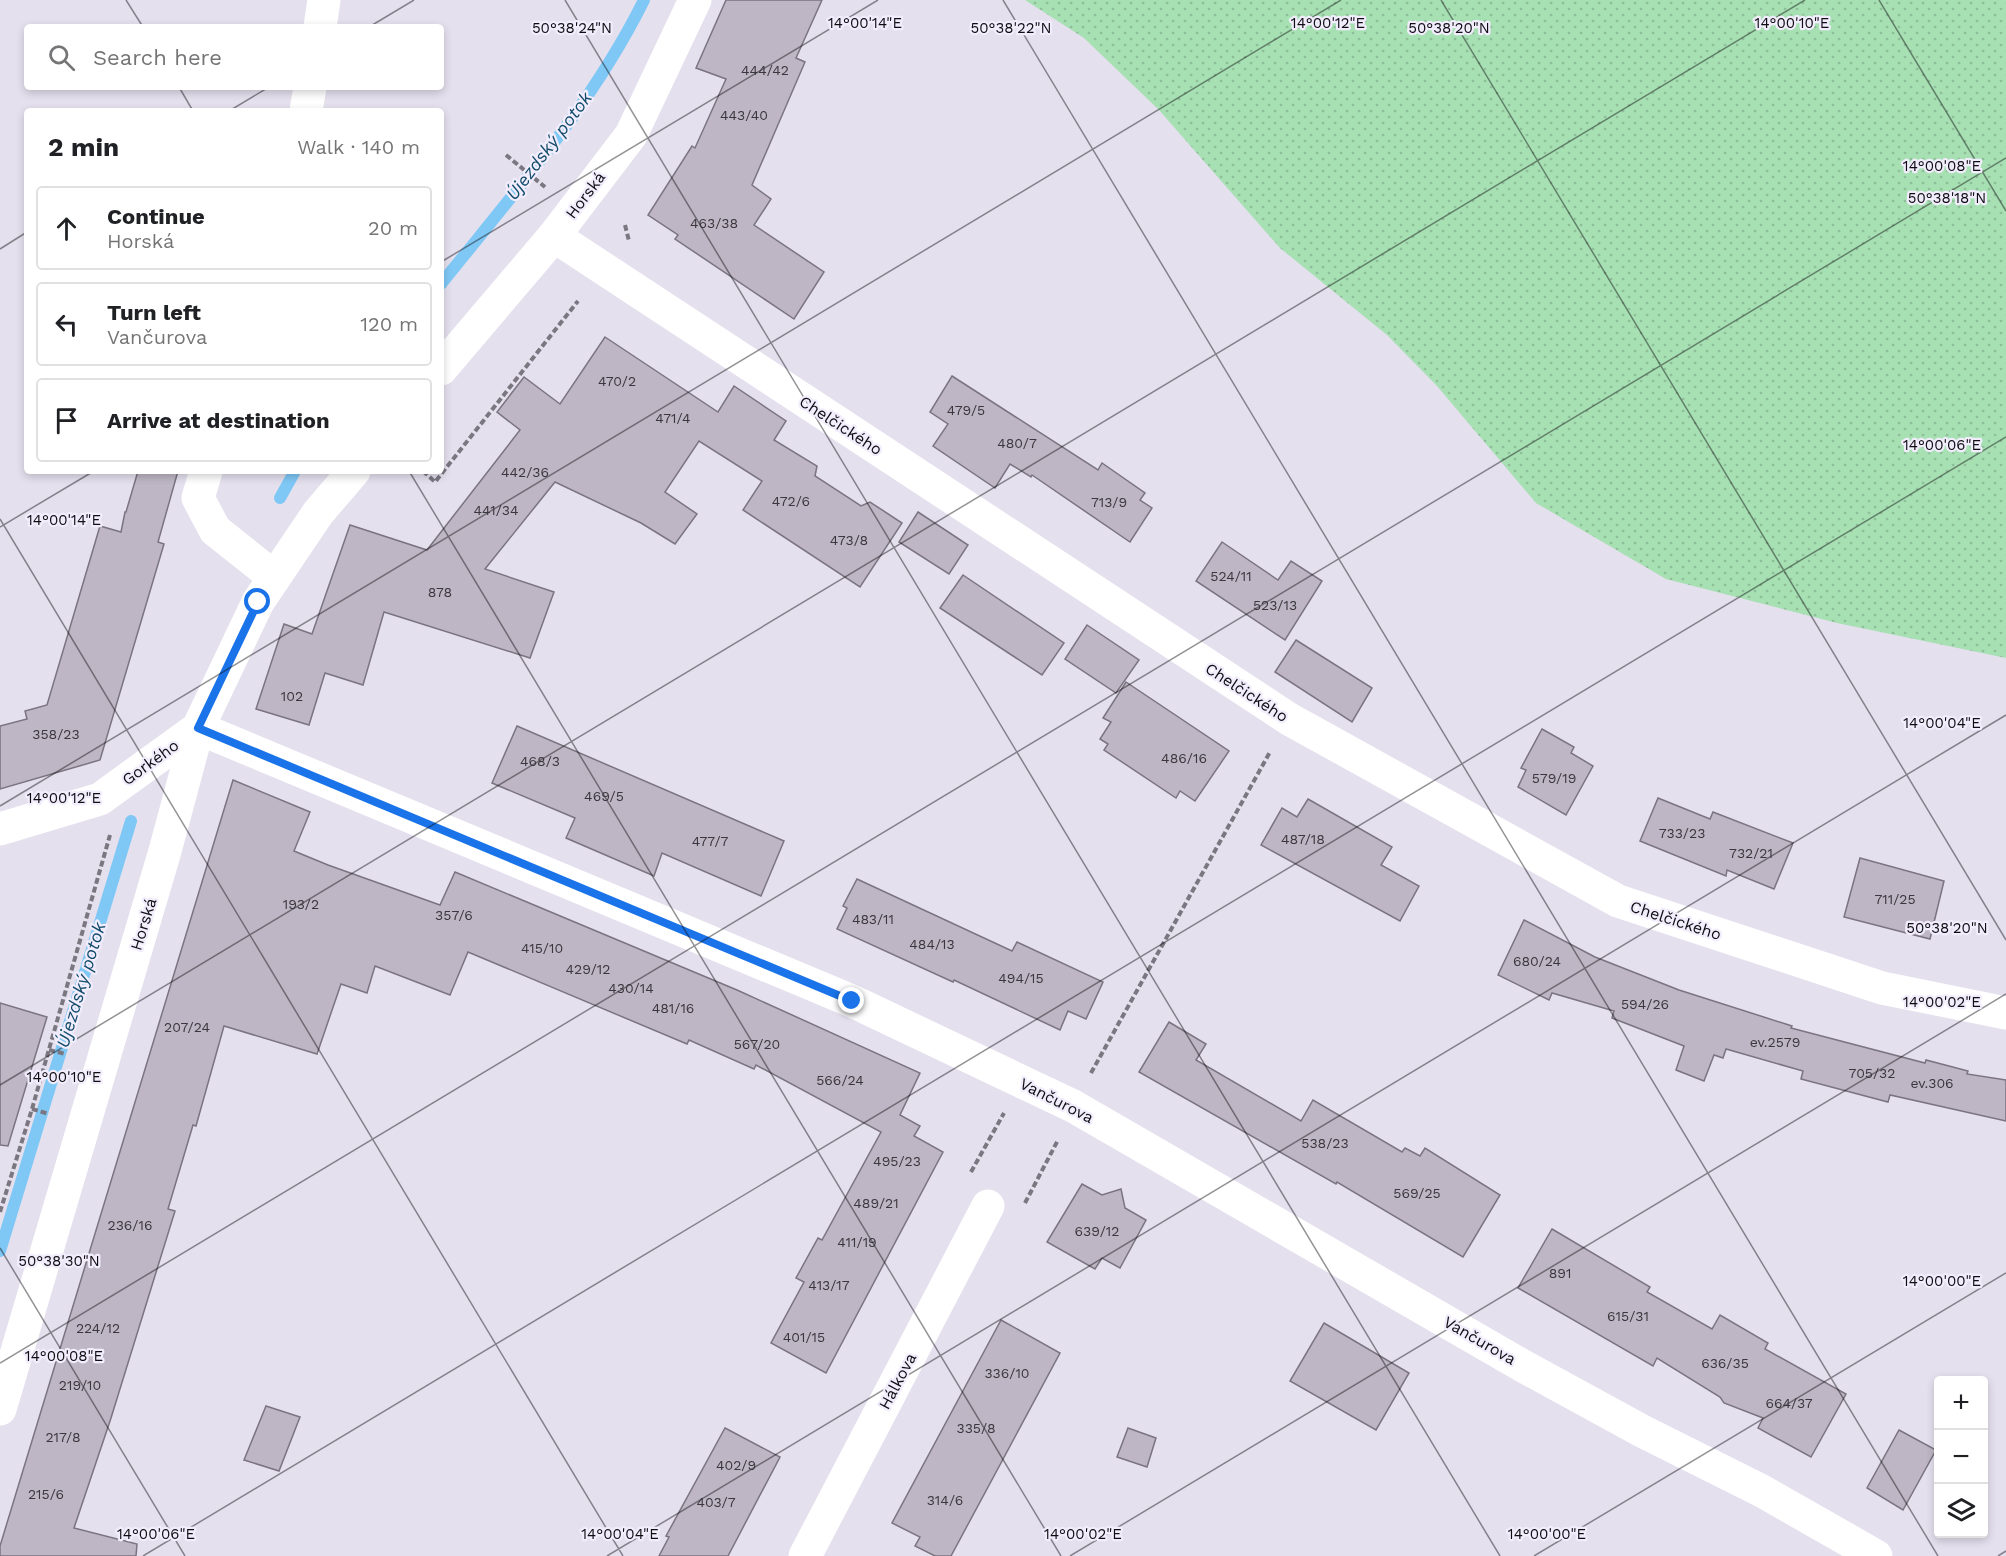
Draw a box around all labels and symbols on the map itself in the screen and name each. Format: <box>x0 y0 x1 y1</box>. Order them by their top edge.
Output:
text: 14°00'14"E <box>828 14 902 32</box>
text: 14°00'12"E <box>1291 14 1365 32</box>
text: 14°00'10"E <box>1755 14 1829 32</box>
text: 50°38'24"N <box>532 19 612 37</box>
text: 50°38'22"N <box>970 19 1052 37</box>
text: 50°38'20"N <box>1408 19 1490 37</box>
house number: 444/42 <box>741 62 789 78</box>
water label: Újezdský potok <box>501 86 597 204</box>
house number: 443/40 <box>720 107 768 123</box>
text: 14°00'08"E <box>1903 157 1981 175</box>
street label: Horská <box>562 168 609 223</box>
text: 50°38'18"N <box>1908 189 1986 207</box>
house number: 463/38 <box>690 215 738 231</box>
house number: 470/2 <box>598 373 636 389</box>
street label: Chelčického <box>796 392 886 459</box>
house number: 479/5 <box>947 402 985 418</box>
house number: 471/4 <box>655 410 691 426</box>
house number: 480/7 <box>997 435 1037 451</box>
text: 14°00'06"E <box>1903 436 1981 454</box>
house number: 442/36 <box>501 464 549 480</box>
house number: 472/6 <box>772 493 810 509</box>
house number: 713/9 <box>1091 494 1127 510</box>
house number: 441/34 <box>473 502 519 518</box>
text: 14°00'14"E <box>27 511 101 529</box>
house number: 473/8 <box>830 532 868 548</box>
house number: 524/11 <box>1210 568 1252 584</box>
house number: 878 <box>428 584 452 600</box>
route start <box>244 588 270 614</box>
house number: 523/13 <box>1253 597 1297 613</box>
street label: Chelčického <box>1202 659 1292 726</box>
house number: 102 <box>281 688 303 704</box>
text: 14°00'04"E <box>1903 714 1981 732</box>
house number: 358/23 <box>32 726 80 742</box>
street label: Gorkého <box>118 736 182 789</box>
house number: 486/16 <box>1161 750 1207 766</box>
house number: 468/3 <box>520 753 560 769</box>
house number: 579/19 <box>1532 770 1576 786</box>
house number: 469/5 <box>584 788 624 804</box>
text: 14°00'12"E <box>27 789 101 807</box>
house number: 733/23 <box>1659 825 1705 841</box>
house number: 487/18 <box>1281 831 1325 847</box>
house number: 477/7 <box>692 833 729 849</box>
house number: 732/21 <box>1729 845 1773 861</box>
house number: 711/25 <box>1874 891 1916 907</box>
street label: Horská <box>127 896 160 953</box>
house number: 193/2 <box>283 896 319 912</box>
street label: Chelčického <box>1628 897 1724 944</box>
house number: 357/6 <box>435 907 473 923</box>
house number: 483/11 <box>852 911 894 927</box>
water label: Újezdský potok <box>51 918 110 1050</box>
text: 50°38'20"N <box>1906 919 1988 937</box>
house number: 484/13 <box>909 936 955 952</box>
house number: 415/10 <box>521 940 563 956</box>
house number: 680/24 <box>1513 953 1561 969</box>
house number: 429/12 <box>566 961 610 977</box>
house number: 494/15 <box>998 970 1044 986</box>
house number: 430/14 <box>608 980 654 996</box>
route end <box>838 987 864 1013</box>
text: 14°00'02"E <box>1903 993 1981 1011</box>
house number: 594/26 <box>1621 996 1669 1012</box>
house number: 481/16 <box>652 1000 694 1016</box>
house number: 207/24 <box>164 1019 210 1035</box>
house number: ev.2579 <box>1750 1034 1800 1050</box>
house number: 567/20 <box>734 1036 780 1052</box>
house number: 705/32 <box>1849 1065 1895 1081</box>
text: 14°00'10"E <box>27 1068 101 1086</box>
house number: 566/24 <box>816 1072 864 1088</box>
street label: Vančurova <box>1017 1074 1097 1127</box>
house number: ev.306 <box>1910 1075 1954 1091</box>
house number: 538/23 <box>1301 1135 1349 1151</box>
house number: 495/23 <box>873 1153 921 1169</box>
house number: 569/25 <box>1393 1185 1441 1201</box>
house number: 489/21 <box>853 1195 899 1211</box>
house number: 236/16 <box>108 1217 152 1233</box>
house number: 639/12 <box>1075 1223 1119 1239</box>
house number: 411/19 <box>837 1234 877 1250</box>
text: 50°38'30"N <box>18 1252 100 1270</box>
house number: 891 <box>1549 1265 1571 1281</box>
text: 14°00'00"E <box>1903 1272 1981 1290</box>
house number: 413/17 <box>808 1277 850 1293</box>
house number: 615/31 <box>1607 1308 1649 1324</box>
street label: Vančurova <box>1440 1312 1519 1369</box>
house number: 224/12 <box>76 1320 120 1336</box>
house number: 401/15 <box>783 1329 825 1345</box>
text: 14°00'08"E <box>25 1347 103 1365</box>
street label: Hálkova <box>875 1350 920 1413</box>
house number: 636/35 <box>1701 1355 1749 1371</box>
house number: 336/10 <box>984 1365 1030 1381</box>
house number: 219/10 <box>59 1377 101 1393</box>
house number: 664/37 <box>1765 1395 1813 1411</box>
house number: 335/8 <box>956 1420 996 1436</box>
house number: 217/8 <box>45 1429 81 1445</box>
house number: 402/9 <box>716 1457 756 1473</box>
house number: 215/6 <box>28 1486 64 1502</box>
house number: 314/6 <box>927 1492 963 1508</box>
house number: 403/7 <box>696 1494 736 1510</box>
text: 14°00'06"E <box>117 1525 195 1543</box>
text: 14°00'04"E <box>581 1525 659 1543</box>
text: 14°00'02"E <box>1044 1525 1122 1543</box>
text: 14°00'00"E <box>1508 1525 1586 1543</box>

